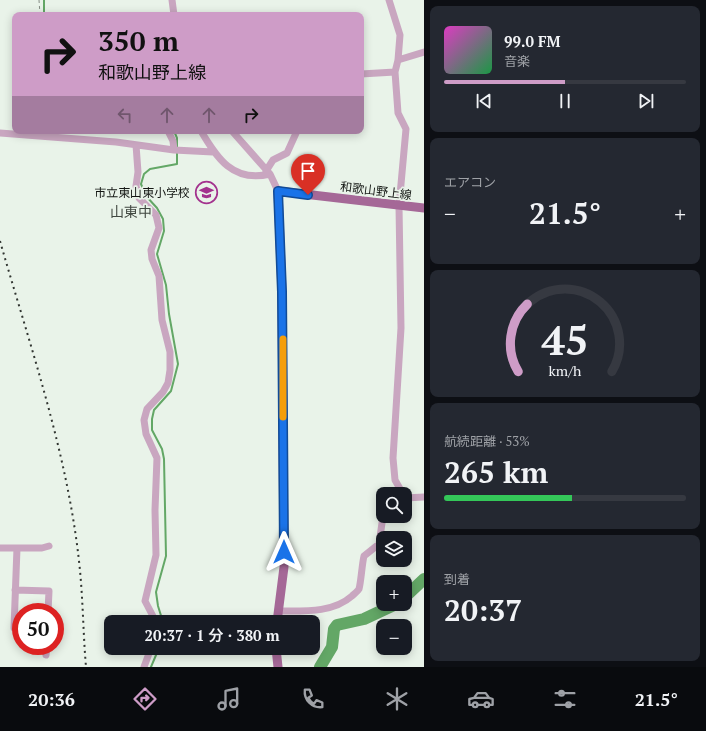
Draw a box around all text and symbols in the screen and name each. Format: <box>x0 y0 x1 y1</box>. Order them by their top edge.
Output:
text: 350 m <box>98 22 179 59</box>
icon: right <box>32 28 84 80</box>
text: 99.0 FM <box>504 31 561 51</box>
text: 音楽 <box>504 52 530 70</box>
text: 和歌山野上線 <box>98 60 206 84</box>
icon: previous <box>473 90 495 112</box>
icon: pause <box>554 90 576 112</box>
icon: next <box>635 90 657 112</box>
icon: left <box>114 104 136 126</box>
icon: ahead <box>156 104 178 126</box>
icon: ahead <box>198 104 220 126</box>
icon: right <box>240 104 262 126</box>
pin <box>291 154 325 195</box>
icon: arrive <box>297 160 319 182</box>
text: エアコン <box>444 173 496 191</box>
street label: 和歌山野上線 <box>339 179 413 202</box>
school or university icon: 市立東山東小学校 <box>193 180 219 206</box>
place label: 市立東山東小学校 <box>94 185 190 200</box>
text: 21.5° <box>529 193 601 233</box>
text: − <box>444 199 456 228</box>
text: + <box>674 199 686 228</box>
district label: 山東中 <box>110 202 152 221</box>
text: 45 <box>541 311 589 366</box>
text: km/h <box>549 360 582 379</box>
text: 航続距離 · 53% <box>444 432 530 450</box>
text: 265 km <box>444 452 548 492</box>
map controls <box>376 487 412 655</box>
button: search <box>376 487 412 523</box>
position arrow <box>263 531 305 573</box>
button: layers <box>376 531 412 567</box>
text: 到着 <box>444 570 470 588</box>
button: + <box>376 575 412 611</box>
text: 20:37 <box>444 590 522 630</box>
speed limit sign: 50 <box>12 603 64 655</box>
button: − <box>376 619 412 655</box>
text: 20:37 · 1 分 · 380 m <box>145 625 280 645</box>
icon: directions <box>131 685 159 713</box>
icon: music <box>215 685 243 713</box>
icon: phone <box>299 685 327 713</box>
icon: climate <box>383 685 411 713</box>
icon: car <box>467 685 495 713</box>
icon: filters <box>551 685 579 713</box>
text: 20:36 <box>28 687 75 711</box>
text: 21.5° <box>635 687 678 711</box>

